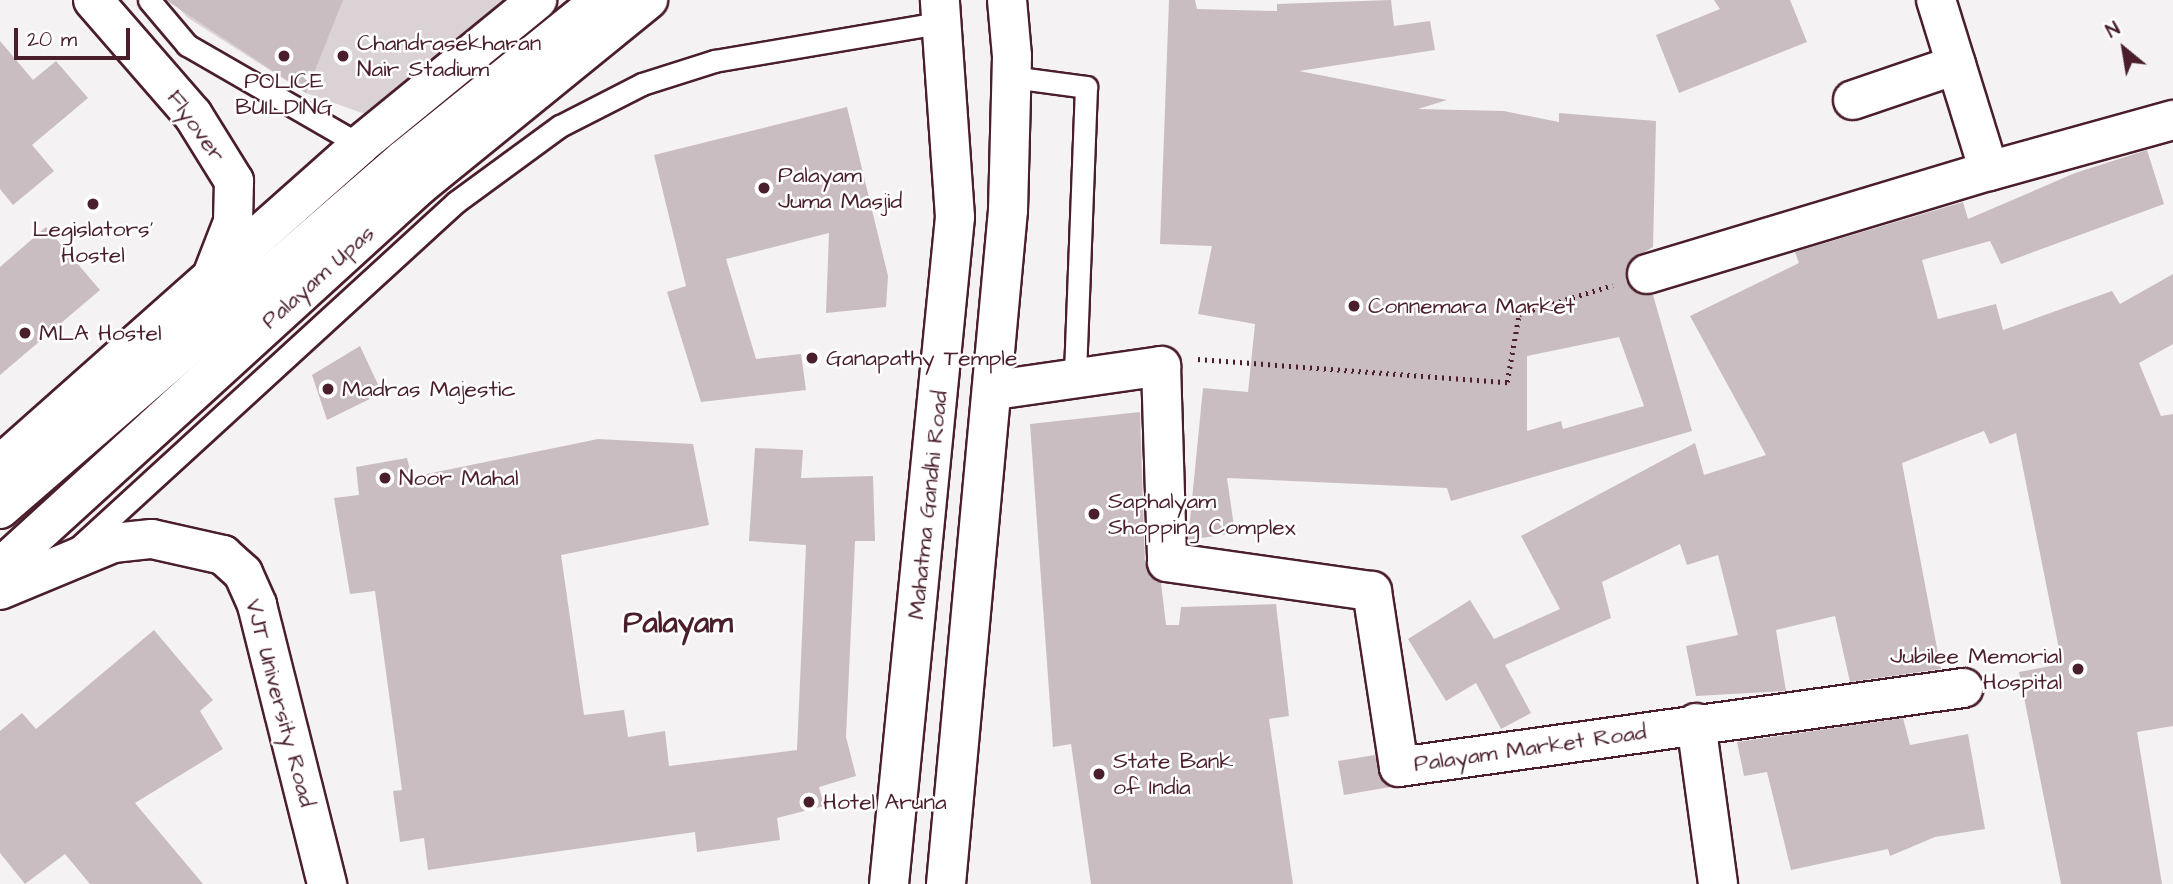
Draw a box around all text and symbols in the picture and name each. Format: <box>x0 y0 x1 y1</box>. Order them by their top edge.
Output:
scale bar <box>18 14 133 58</box>
north arrow <box>2089 14 2159 84</box>
text: N <box>2101 16 2125 45</box>
text: 20 m <box>27 25 77 54</box>
place label: Chandrasekharan Nair Stadium <box>357 29 541 83</box>
marker: POLICE BUILDING <box>276 48 292 64</box>
marker: Chandrasekharan Nair Stadium <box>335 48 351 64</box>
place label: POLICE BUILDING <box>235 67 333 121</box>
street label: Flyover <box>161 85 231 167</box>
place label: Palayam Juma Masjid <box>778 161 902 215</box>
marker: Palayam Juma Masjid <box>756 180 772 196</box>
marker: Legislators' Hostel <box>85 196 101 212</box>
place label: Legislators' Hostel <box>33 215 153 269</box>
street label: Palayam Upas <box>256 219 380 335</box>
place label: Connemara Market <box>1368 292 1575 320</box>
marker: Connemara Market <box>1346 298 1362 314</box>
place label: MLA Hostel <box>39 319 162 347</box>
marker: MLA Hostel <box>17 325 33 341</box>
place label: Ganapathy Temple <box>826 344 1017 372</box>
marker: Ganapathy Temple <box>804 350 820 366</box>
place label: Madras Majestic <box>342 375 516 403</box>
marker: Madras Majestic <box>320 381 336 397</box>
street label: Mahatma Gandhi Road <box>902 389 954 621</box>
place label: Noor Mahal <box>399 464 519 492</box>
marker: Noor Mahal <box>377 470 393 486</box>
place label: Saphalyam Shopping Complex <box>1108 487 1296 541</box>
marker: Saphalyam Shopping Complex <box>1086 506 1102 522</box>
street label: VJT University Road <box>239 596 321 810</box>
district label: Palayam <box>623 605 733 641</box>
place label: Jubilee Memorial Hospital <box>1890 642 2062 696</box>
marker: Jubilee Memorial Hospital <box>2068 659 2088 679</box>
street label: Palayam Market Road <box>1412 718 1648 778</box>
place label: State Bank of India <box>1113 747 1233 801</box>
marker: State Bank of India <box>1091 766 1107 782</box>
place label: Hotel Aruna <box>823 788 947 816</box>
marker: Hotel Aruna <box>801 794 817 810</box>

